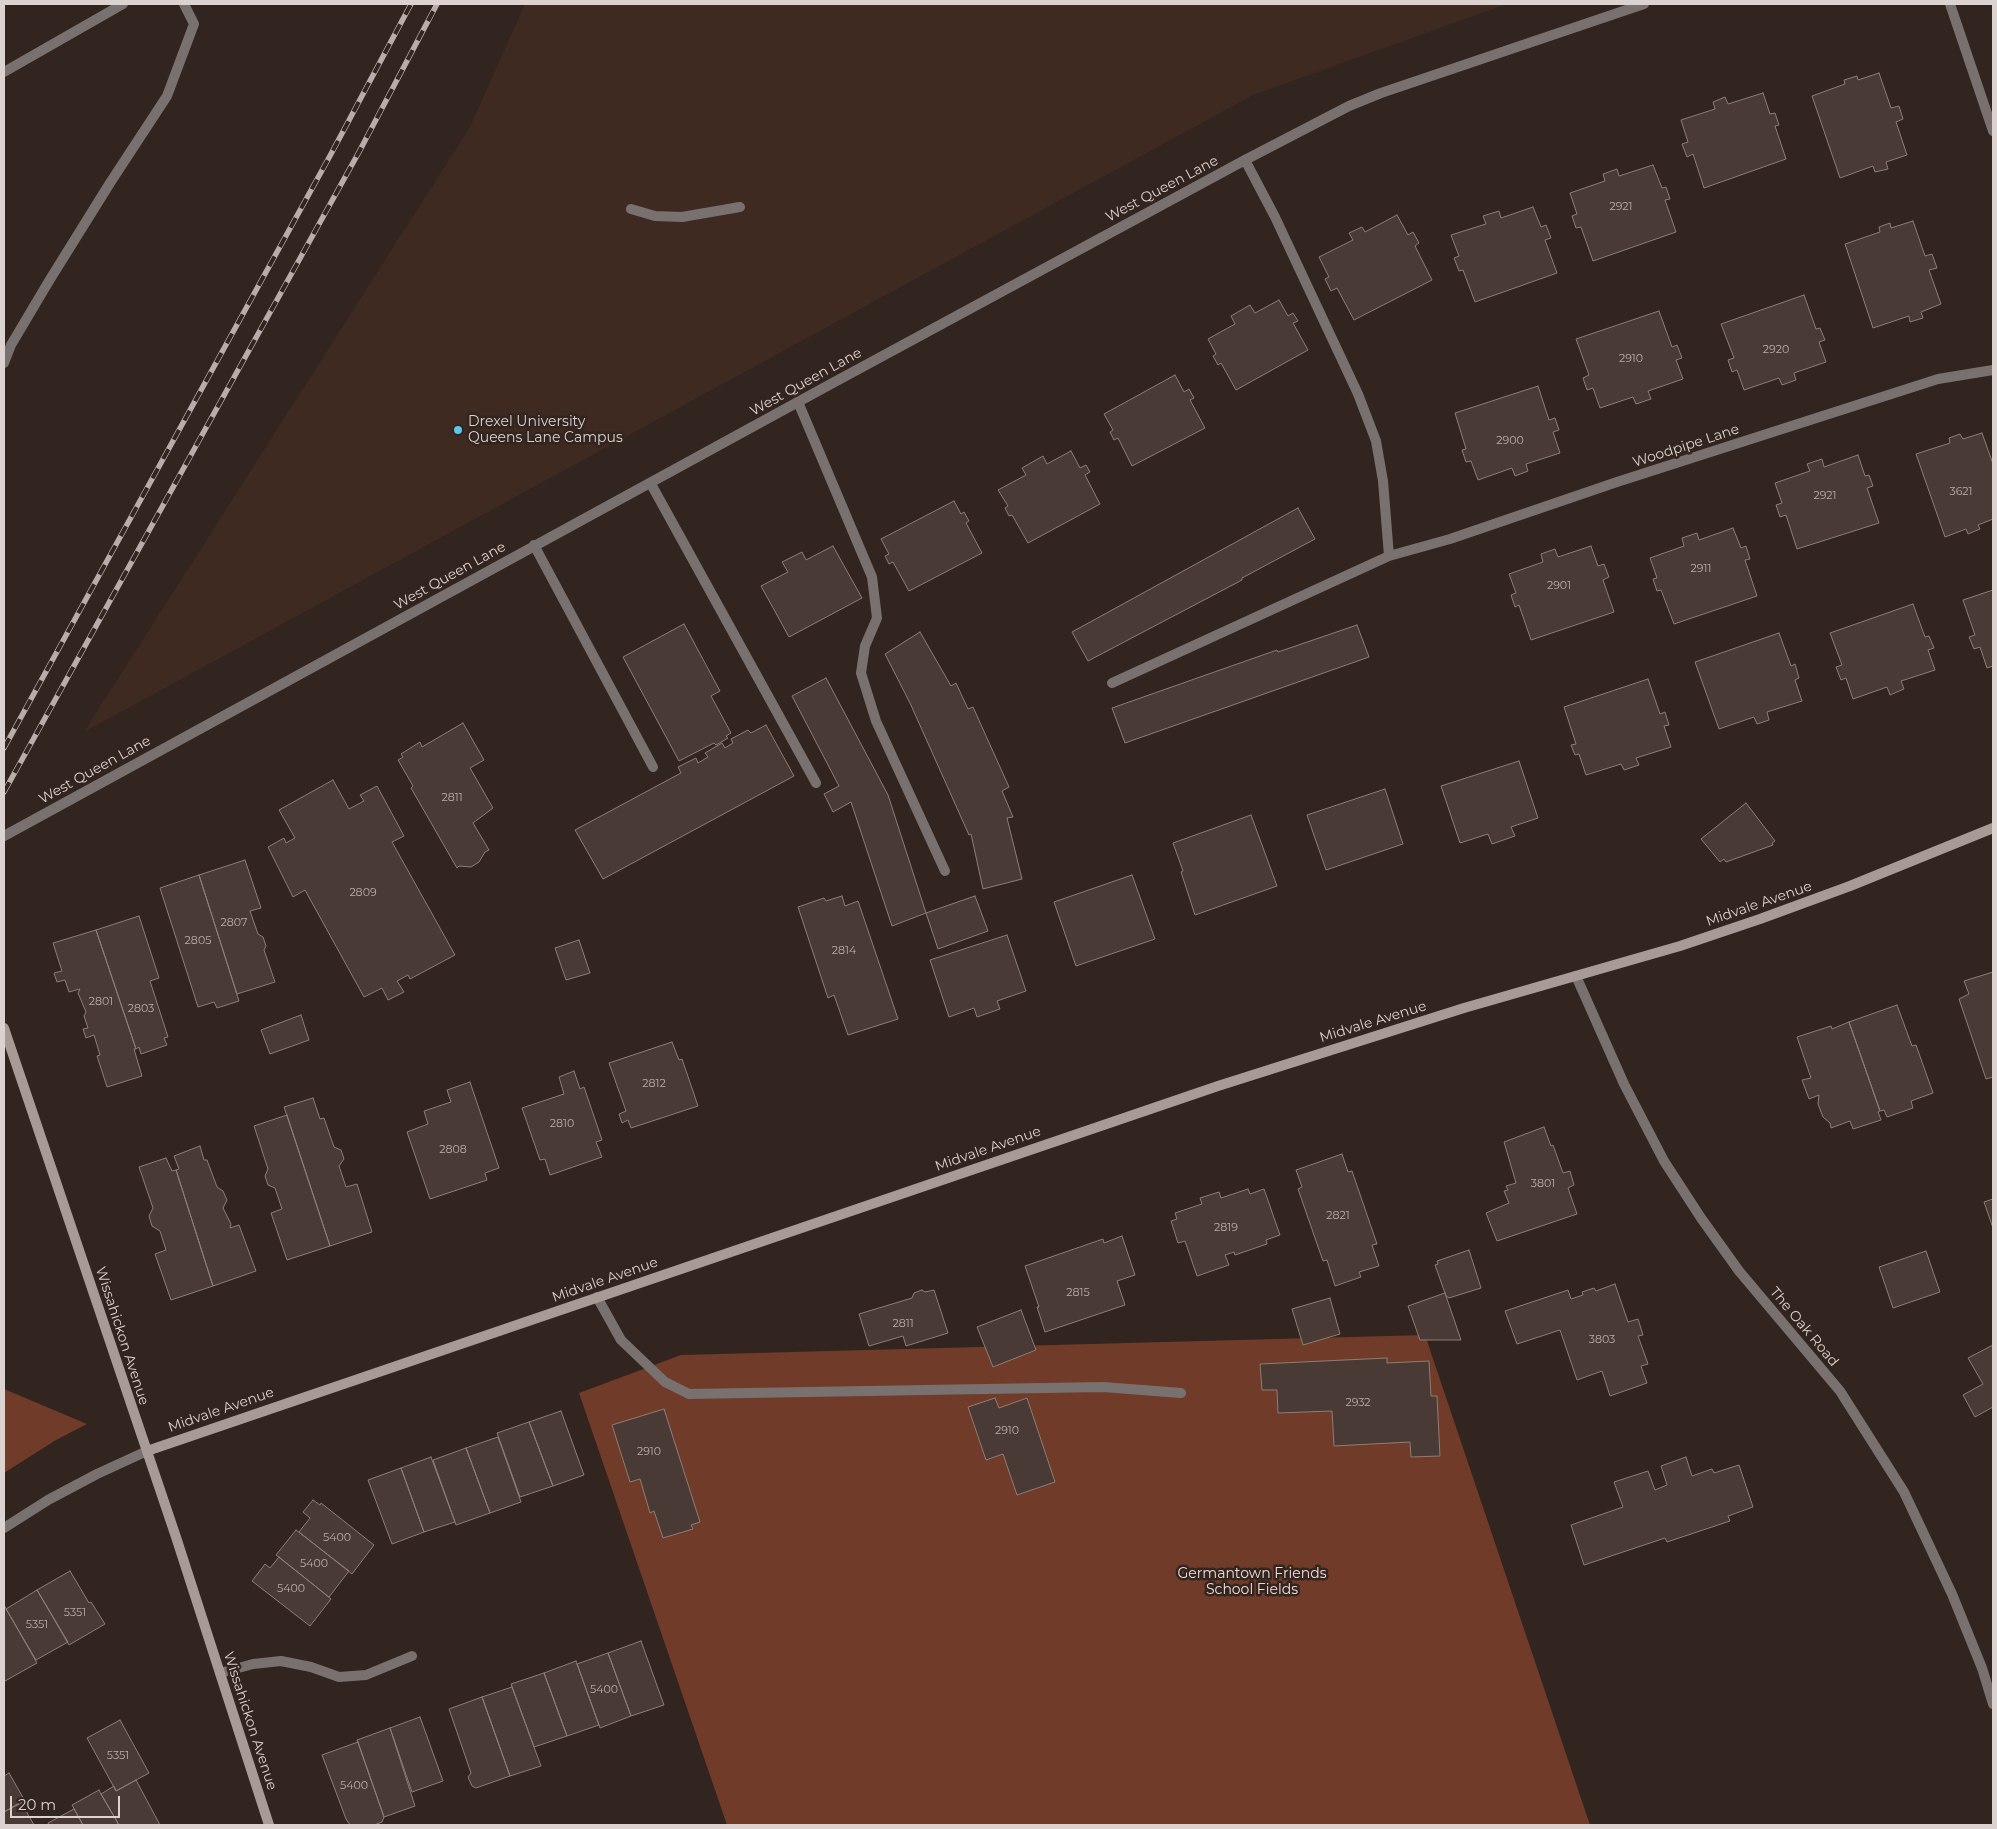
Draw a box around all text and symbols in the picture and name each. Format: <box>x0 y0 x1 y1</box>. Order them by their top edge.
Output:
street label: West Queen Lane <box>1103 152 1221 226</box>
house number: 2921 <box>1609 200 1633 214</box>
house number: 2920 <box>1763 343 1789 357</box>
street label: West Queen Lane <box>747 344 865 420</box>
house number: 2910 <box>1619 352 1643 366</box>
place label: Drexel University Queens Lane Campus <box>468 414 623 447</box>
street label: Woodpipe Lane <box>1631 421 1741 471</box>
marker: Drexel University Queens Lane Campus <box>452 424 464 436</box>
house number: 2900 <box>1496 434 1524 448</box>
house number: 3621 <box>1949 485 1973 499</box>
house number: 2921 <box>1813 489 1837 503</box>
street label: West Queen Lane <box>391 538 509 614</box>
house number: 2911 <box>1691 562 1711 576</box>
house number: 2901 <box>1547 579 1571 593</box>
street label: West Queen Lane <box>36 732 154 808</box>
house number: 2811 <box>441 791 463 805</box>
street label: Midvale Avenue <box>1704 878 1814 930</box>
house number: 2809 <box>349 886 377 900</box>
house number: 2807 <box>221 916 247 930</box>
house number: 2805 <box>185 934 211 948</box>
house number: 2814 <box>832 944 856 958</box>
house number: 2801 <box>89 995 113 1009</box>
street label: Midvale Avenue <box>1318 998 1428 1046</box>
house number: 2803 <box>128 1002 154 1016</box>
house number: 2812 <box>642 1077 666 1091</box>
house number: 2810 <box>550 1117 574 1131</box>
street label: Midvale Avenue <box>933 1123 1043 1175</box>
house number: 2808 <box>439 1143 467 1157</box>
house number: 3801 <box>1531 1177 1555 1191</box>
house number: 2821 <box>1326 1209 1350 1223</box>
house number: 2819 <box>1214 1221 1238 1235</box>
street label: Midvale Avenue <box>550 1254 660 1306</box>
street label: Wissahickon Avenue <box>92 1265 152 1407</box>
street label: The Oak Road <box>1766 1284 1842 1370</box>
house number: 2815 <box>1066 1286 1090 1300</box>
house number: 2811 <box>892 1317 914 1331</box>
house number: 3803 <box>1589 1333 1615 1347</box>
street label: Midvale Avenue <box>166 1384 276 1436</box>
house number: 2932 <box>1345 1396 1371 1410</box>
house number: 2910 <box>995 1424 1019 1438</box>
house number: 2910 <box>637 1445 661 1459</box>
house number: 5400 <box>323 1531 351 1545</box>
house number: 5400 <box>300 1557 328 1571</box>
park label: Germantown Friends School Fields <box>1177 1566 1327 1598</box>
house number: 5400 <box>277 1582 305 1596</box>
house number: 5351 <box>64 1606 86 1620</box>
house number: 5351 <box>26 1618 48 1632</box>
street label: Wissahickon Avenue <box>220 1650 280 1792</box>
house number: 5400 <box>590 1683 618 1697</box>
house number: 5351 <box>107 1749 129 1763</box>
house number: 5400 <box>340 1779 368 1793</box>
scale bar <box>12 1786 122 1818</box>
text: 20 m <box>18 1795 56 1814</box>

